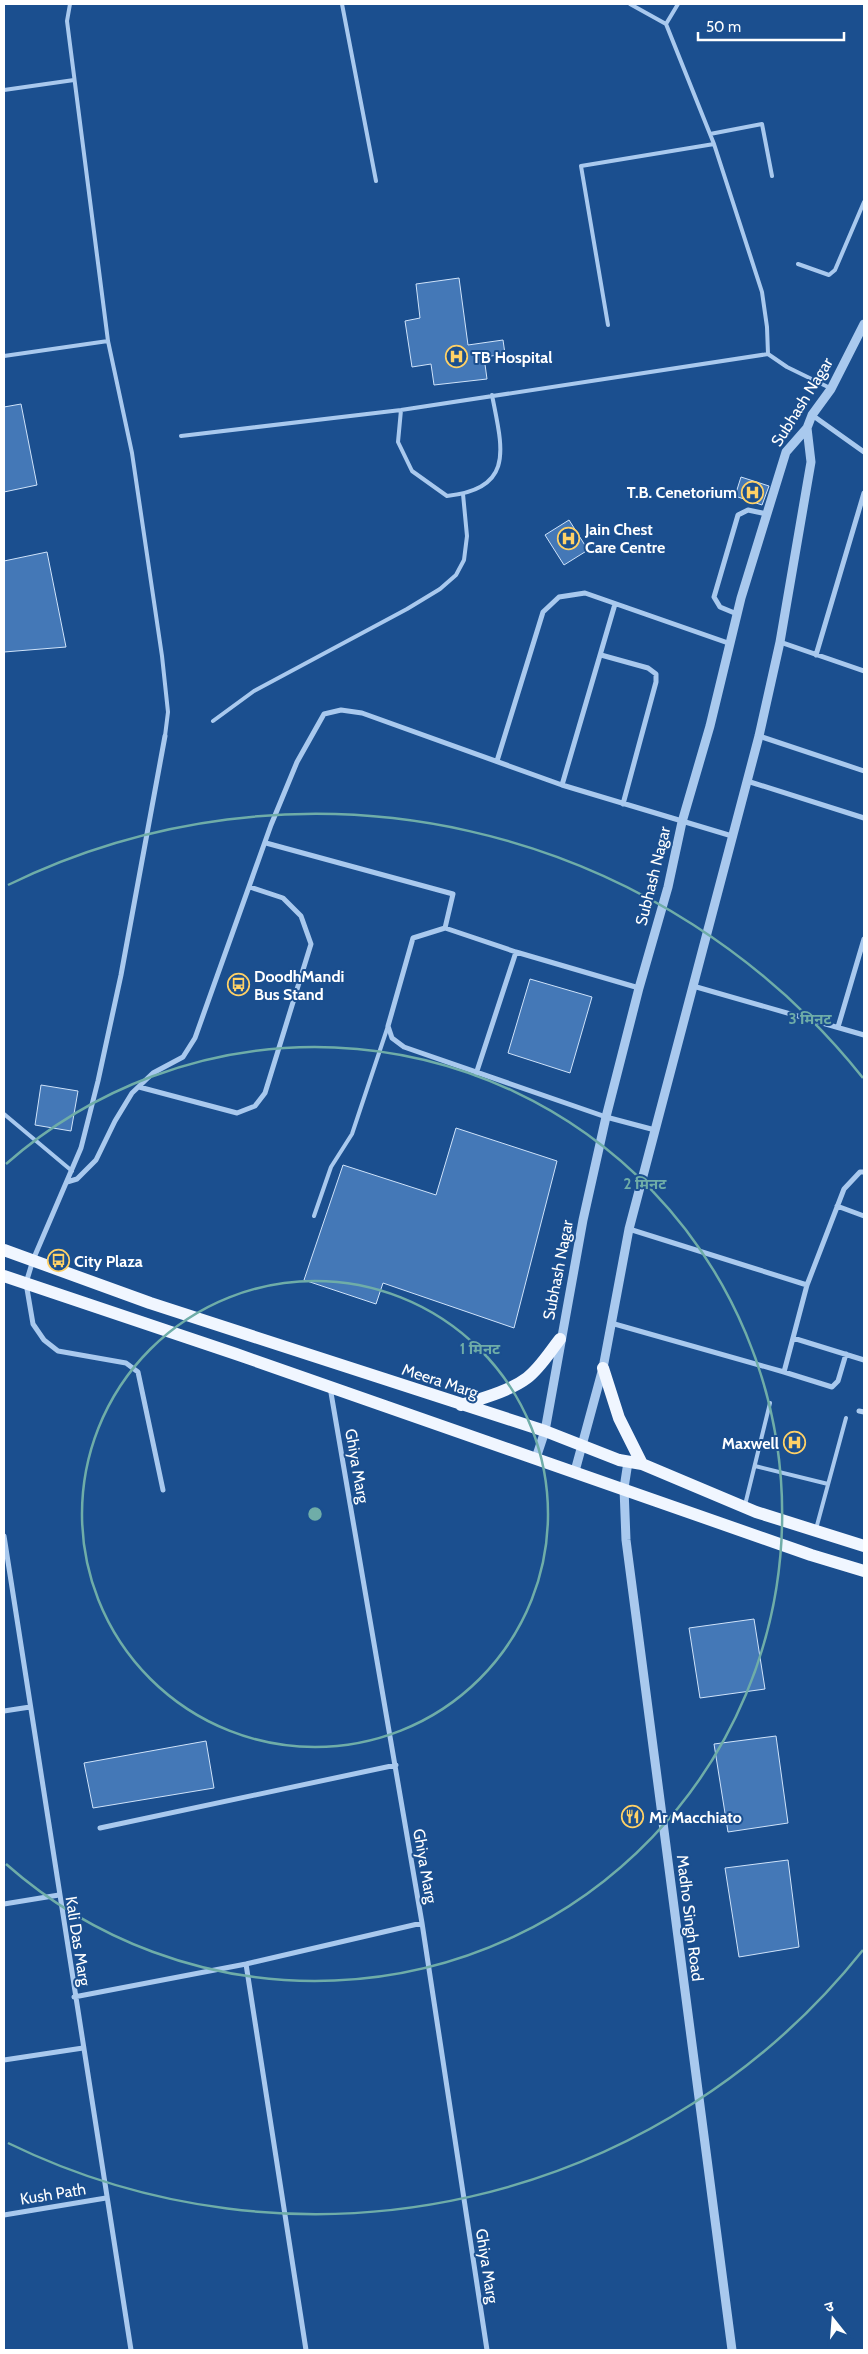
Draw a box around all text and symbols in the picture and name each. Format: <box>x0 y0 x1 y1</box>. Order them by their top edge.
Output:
scale bar <box>698 10 844 42</box>
text: 50 m <box>706 18 741 36</box>
hospital icon: TB Hospital <box>444 345 468 369</box>
place label: TB Hospital <box>472 348 553 367</box>
street label: Subhash Nagar <box>767 353 837 450</box>
hospital icon: T.B. Cenetorium <box>741 480 765 504</box>
place label: T.B. Cenetorium <box>627 483 737 502</box>
place label: Jain Chest Care Centre <box>584 520 665 557</box>
hospital icon: Jain Chest Care Centre <box>557 526 581 550</box>
street label: Subhash Nagar <box>632 824 675 927</box>
place label: DoodhMandi Bus Stand <box>254 967 344 1004</box>
bus stop icon: DoodhMandi Bus Stand <box>226 973 250 997</box>
text: 3 मिनट <box>789 1010 832 1028</box>
text: 2 मिनट <box>624 1175 667 1193</box>
street label: Subhash Nagar <box>539 1218 577 1322</box>
bus stop icon: City Plaza <box>46 1249 70 1273</box>
place label: City Plaza <box>74 1252 143 1271</box>
text: 1 मिनट <box>460 1340 501 1358</box>
street label: Meera Marg <box>400 1360 481 1403</box>
street label: Ghiya Marg <box>341 1427 373 1506</box>
hospital icon: Maxwell <box>783 1431 807 1455</box>
place label: Maxwell <box>722 1434 779 1453</box>
centre of rings <box>306 1505 324 1523</box>
restaurant icon: Mr Macchiato <box>621 1805 645 1829</box>
place label: Mr Macchiato <box>649 1808 742 1827</box>
street label: Ghiya Marg <box>409 1827 441 1906</box>
street label: Madho Singh Road <box>673 1854 707 1982</box>
street label: Kali Das Marg <box>62 1895 95 1988</box>
street label: Kush Path <box>19 2179 87 2209</box>
street label: Ghiya Marg <box>472 2227 502 2306</box>
north arrow <box>808 2294 858 2344</box>
text: उ <box>823 2297 837 2316</box>

